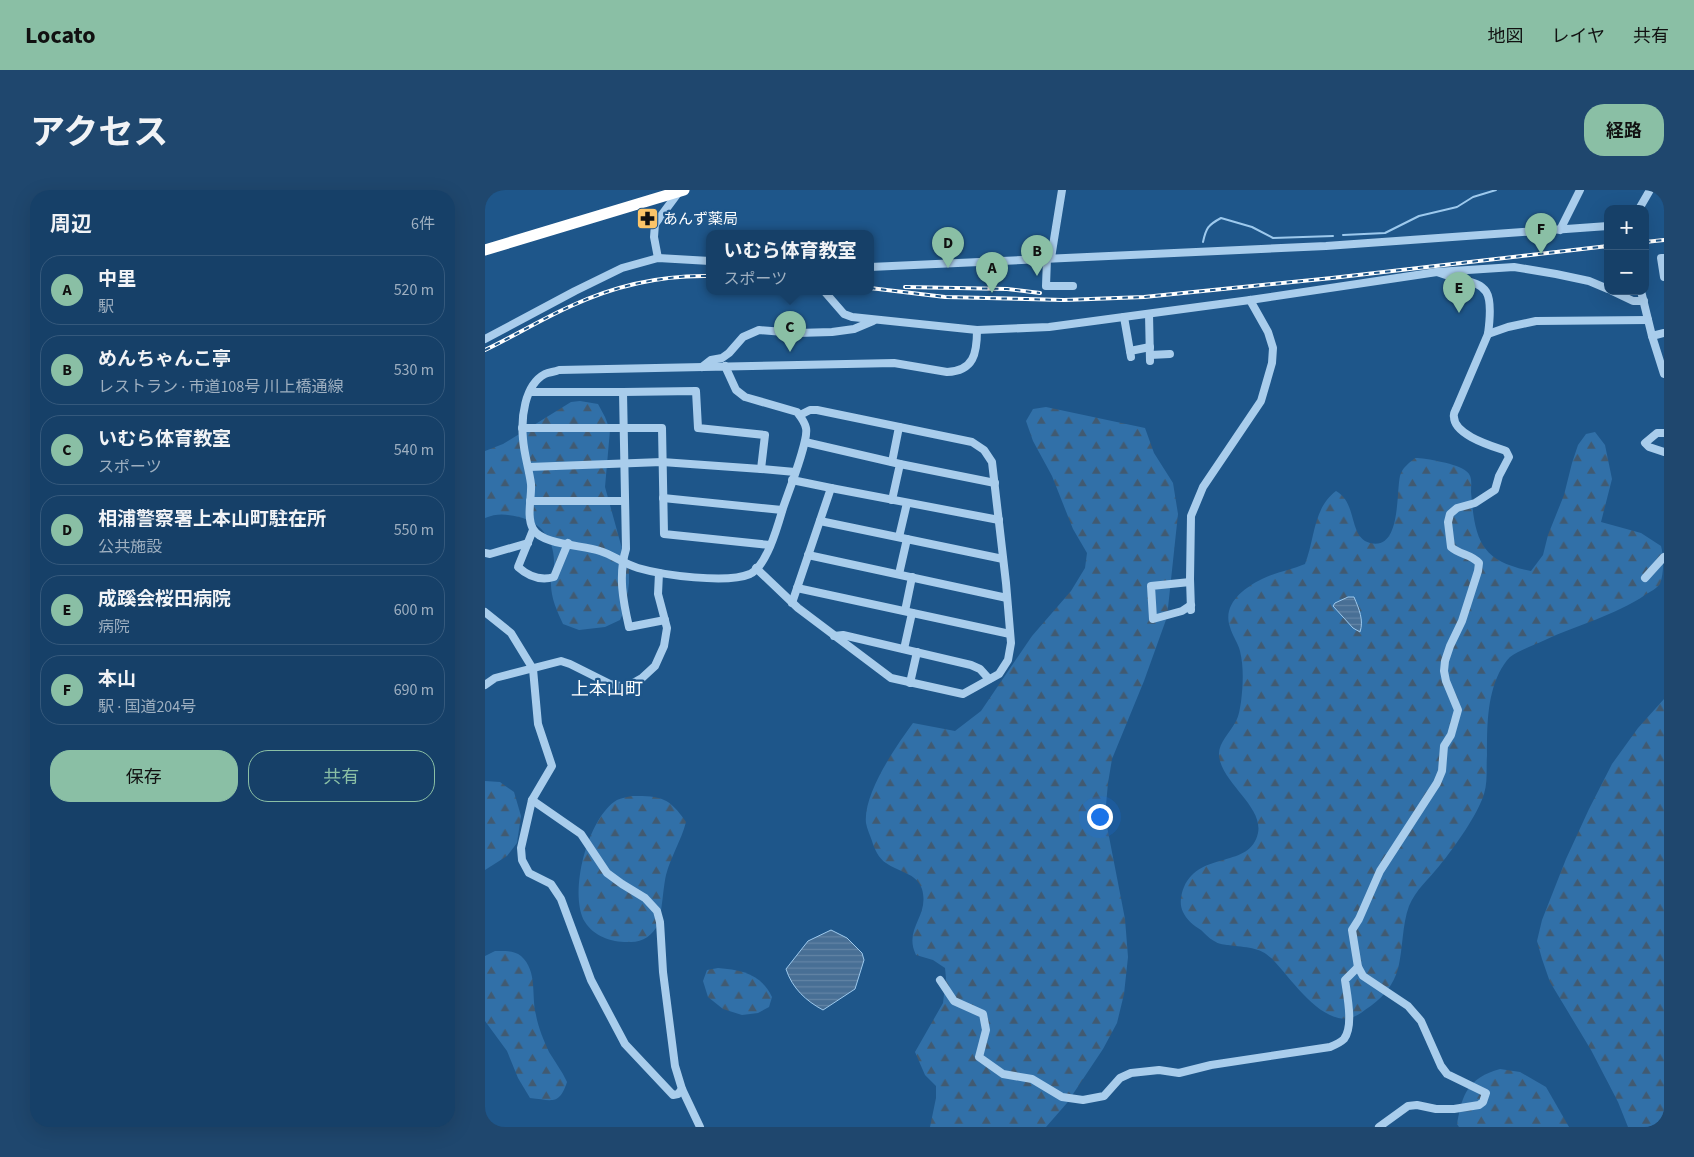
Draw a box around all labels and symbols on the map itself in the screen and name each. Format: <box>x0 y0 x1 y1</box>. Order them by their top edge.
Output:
pharmacy icon: あんず薬局 <box>635 207 659 231</box>
place label: あんず薬局 <box>663 209 738 230</box>
pin: F <box>1525 213 1557 254</box>
pin: D <box>932 227 964 268</box>
pin: B <box>1021 235 1053 276</box>
pin: A <box>976 252 1008 293</box>
pin: E <box>1443 272 1475 313</box>
pin: C <box>774 311 806 352</box>
district label: 上本山町 <box>571 677 643 702</box>
your location <box>1087 804 1113 830</box>

